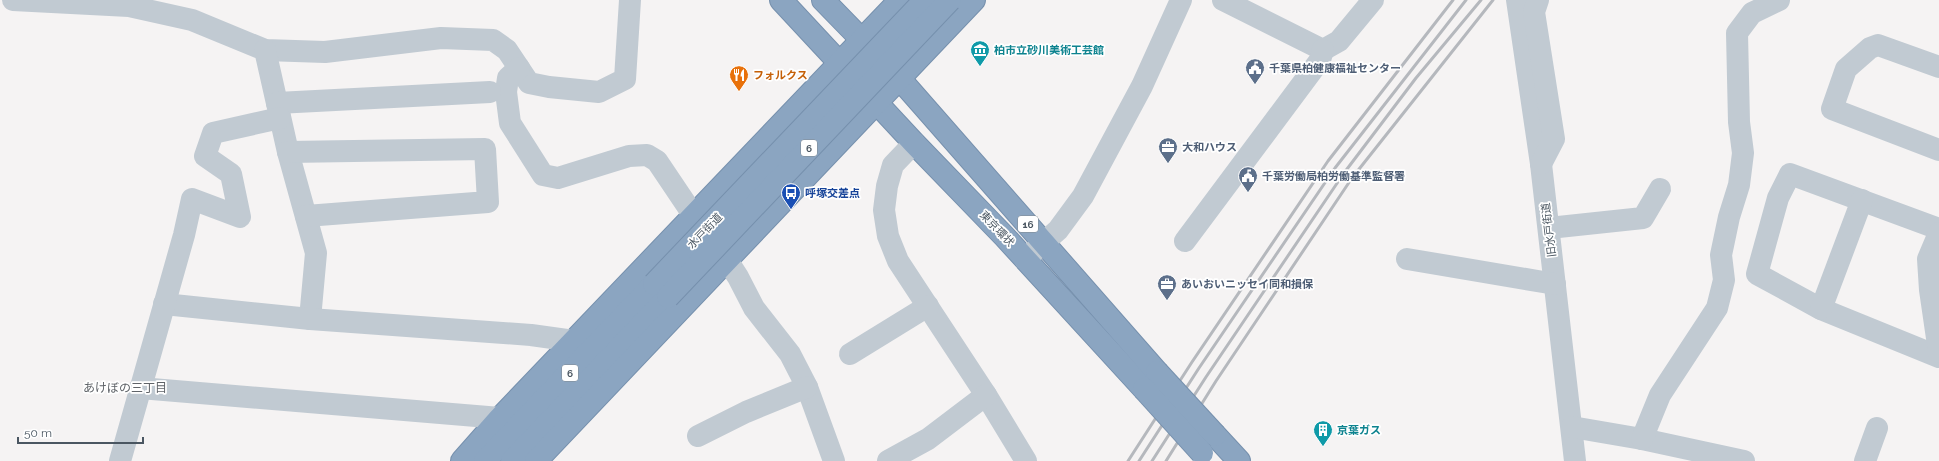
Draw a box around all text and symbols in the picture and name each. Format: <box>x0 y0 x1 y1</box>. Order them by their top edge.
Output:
museum icon: 柏市立砂川美術工芸館 <box>969 39 991 67</box>
place label: 柏市立砂川美術工芸館 <box>994 44 1104 57</box>
public building icon: 千葉県柏健康福祉センター <box>1244 57 1266 85</box>
place label: 千葉県柏健康福祉センター <box>1269 62 1401 75</box>
restaurant icon: フォルクス <box>728 64 750 92</box>
place label: フォルクス <box>753 69 808 82</box>
office icon: 大和ハウス <box>1157 136 1179 164</box>
road number: 6 <box>801 140 817 156</box>
place label: 大和ハウス <box>1182 141 1237 154</box>
public building icon: 千葉労働局柏労働基準監督署 <box>1237 165 1259 193</box>
place label: 千葉労働局柏労働基準監督署 <box>1262 170 1405 183</box>
bus stop icon: 呼塚交差点 <box>780 182 802 210</box>
place label: 呼塚交差点 <box>805 187 860 200</box>
street label: 旧水戸街道 <box>1539 202 1559 258</box>
street label: 東京環状 <box>977 209 1018 250</box>
street label: 水戸街道 <box>685 211 725 251</box>
road number: 16 <box>1018 216 1038 232</box>
office icon: あいおいニッセイ同和損保 <box>1156 273 1178 301</box>
place label: あいおいニッセイ同和損保 <box>1181 278 1314 291</box>
road number: 6 <box>562 365 578 381</box>
district label: あけぼの三丁目 <box>83 381 167 395</box>
scale bar <box>18 419 143 445</box>
building icon: 京葉ガス <box>1312 419 1334 447</box>
place label: 京葉ガス <box>1337 424 1381 437</box>
text: 50 m <box>24 426 52 440</box>

